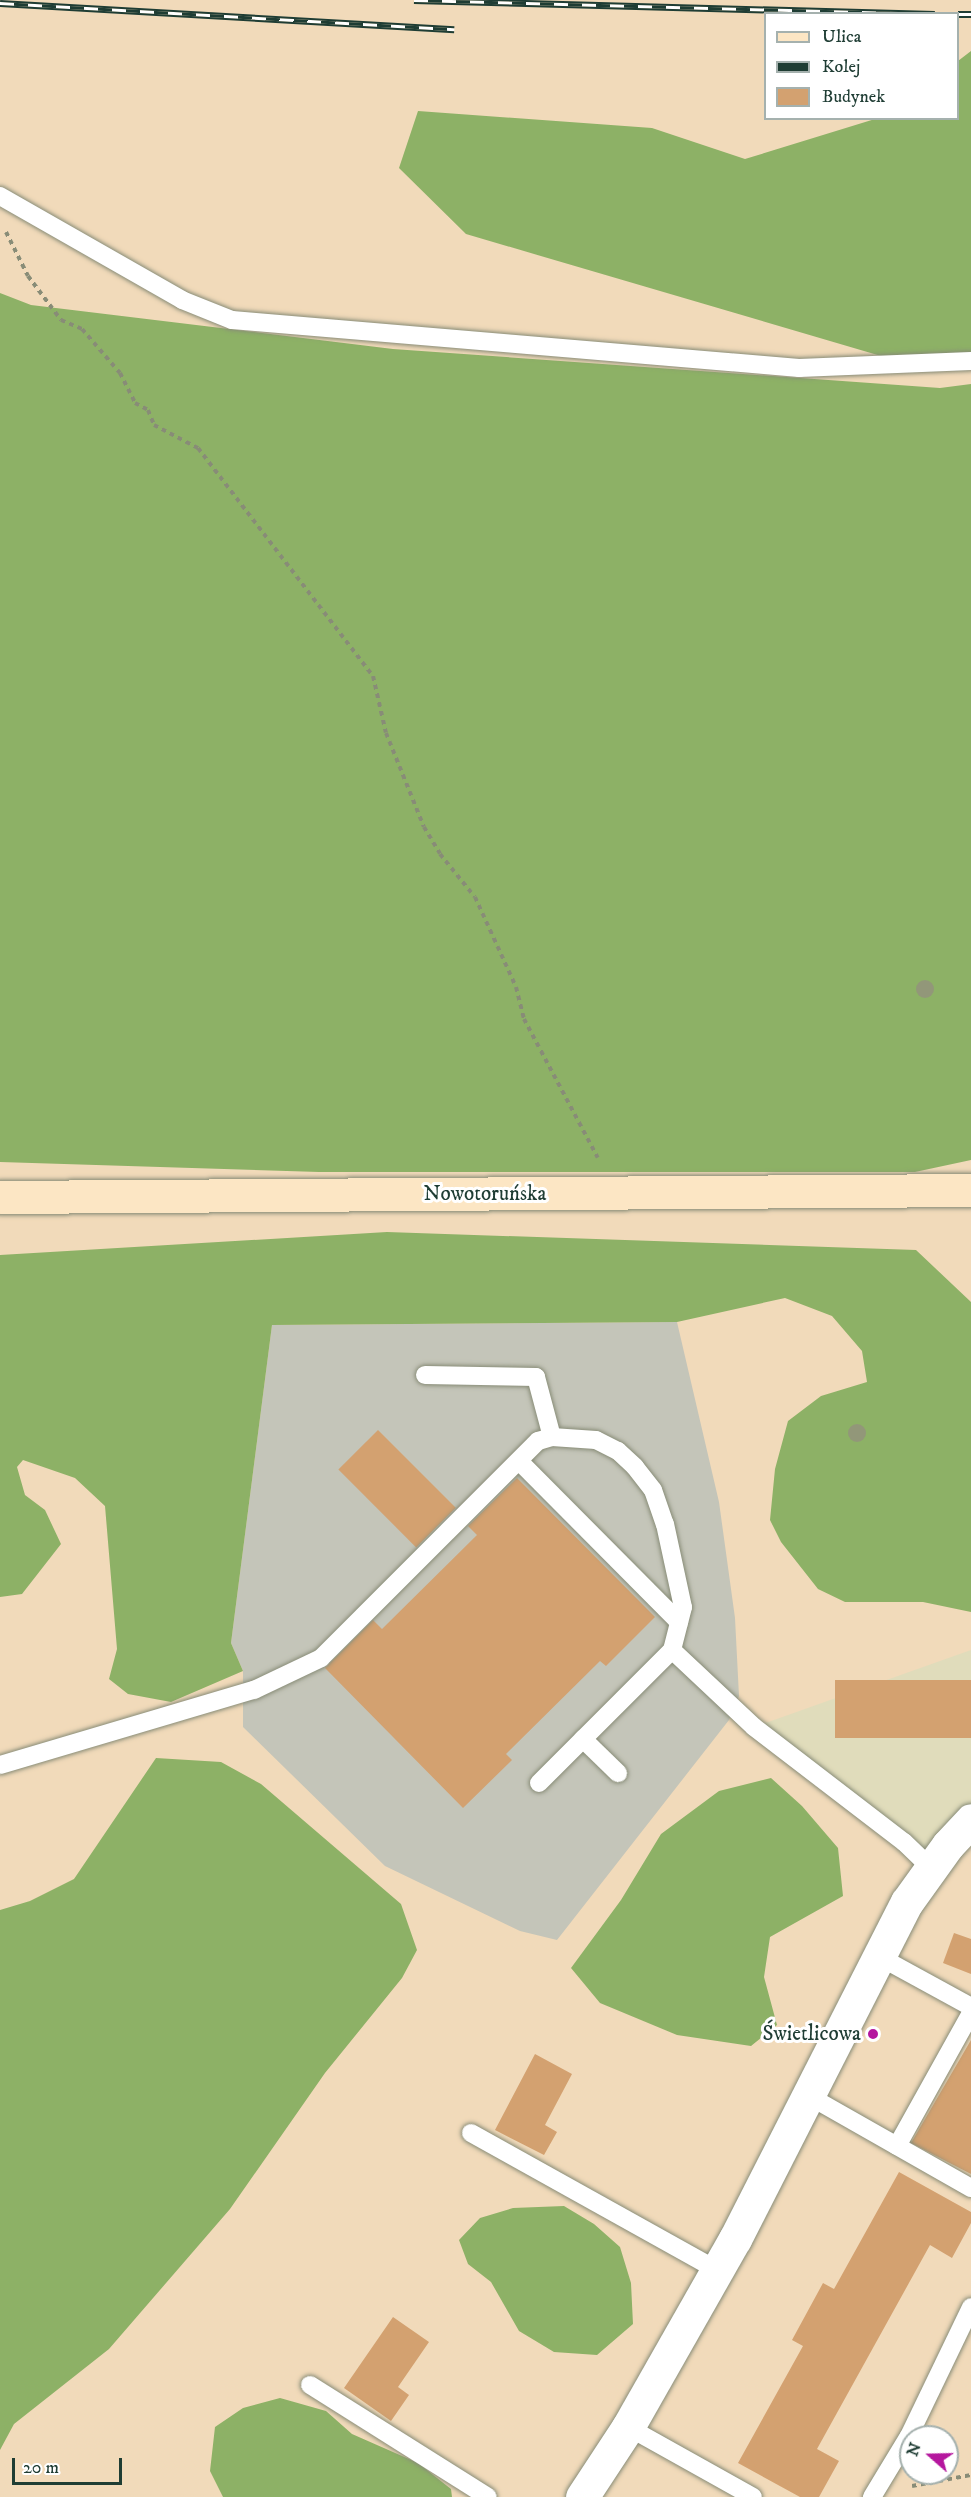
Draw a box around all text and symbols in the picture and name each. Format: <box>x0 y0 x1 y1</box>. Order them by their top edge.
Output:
legend <box>764 12 959 120</box>
text: Ulica <box>822 26 861 48</box>
text: Kolej <box>822 56 860 78</box>
text: Budynek <box>822 86 885 108</box>
street label: Nowotoruńska <box>424 1181 546 1207</box>
place label: Świetlicowa <box>763 2021 861 2047</box>
marker: Świetlicowa <box>866 2027 880 2041</box>
north arrow <box>899 2425 959 2485</box>
text: N <box>902 2440 926 2459</box>
scale bar <box>15 2446 124 2484</box>
text: 20 m <box>23 2457 59 2479</box>

